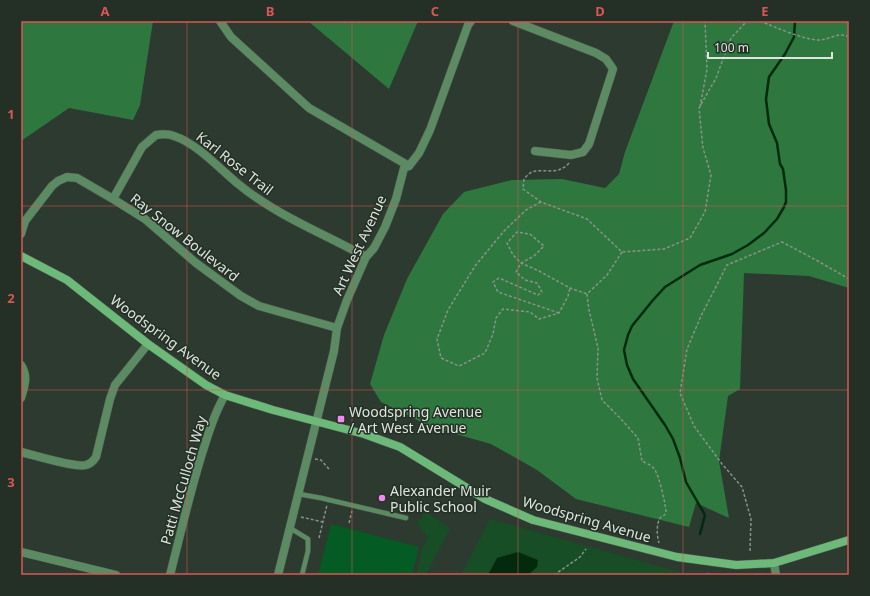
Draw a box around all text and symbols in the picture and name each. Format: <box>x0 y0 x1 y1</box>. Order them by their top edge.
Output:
text: A <box>101 2 110 20</box>
text: B <box>266 2 274 20</box>
text: C <box>431 2 439 20</box>
text: D <box>595 2 605 20</box>
text: E <box>761 2 769 20</box>
scale bar <box>708 34 832 60</box>
text: 100 m <box>714 39 749 56</box>
text: 1 <box>7 105 15 123</box>
street label: Karl Rose Trail <box>193 127 277 199</box>
street label: Ray Snow Boulevard <box>127 189 243 285</box>
street label: Art West Avenue <box>327 192 391 298</box>
text: 2 <box>7 289 15 307</box>
street label: Woodspring Avenue <box>107 290 225 384</box>
place label: Woodspring Avenue / Art West Avenue <box>349 402 482 437</box>
street label: Patti McCulloch Way <box>156 413 211 547</box>
marker: Woodspring Avenue / Art West Avenue <box>336 414 346 424</box>
text: 3 <box>7 473 15 491</box>
place label: Alexander Muir Public School <box>390 481 491 516</box>
street label: Woodspring Avenue <box>520 492 654 546</box>
marker: Alexander Muir Public School <box>377 493 387 503</box>

